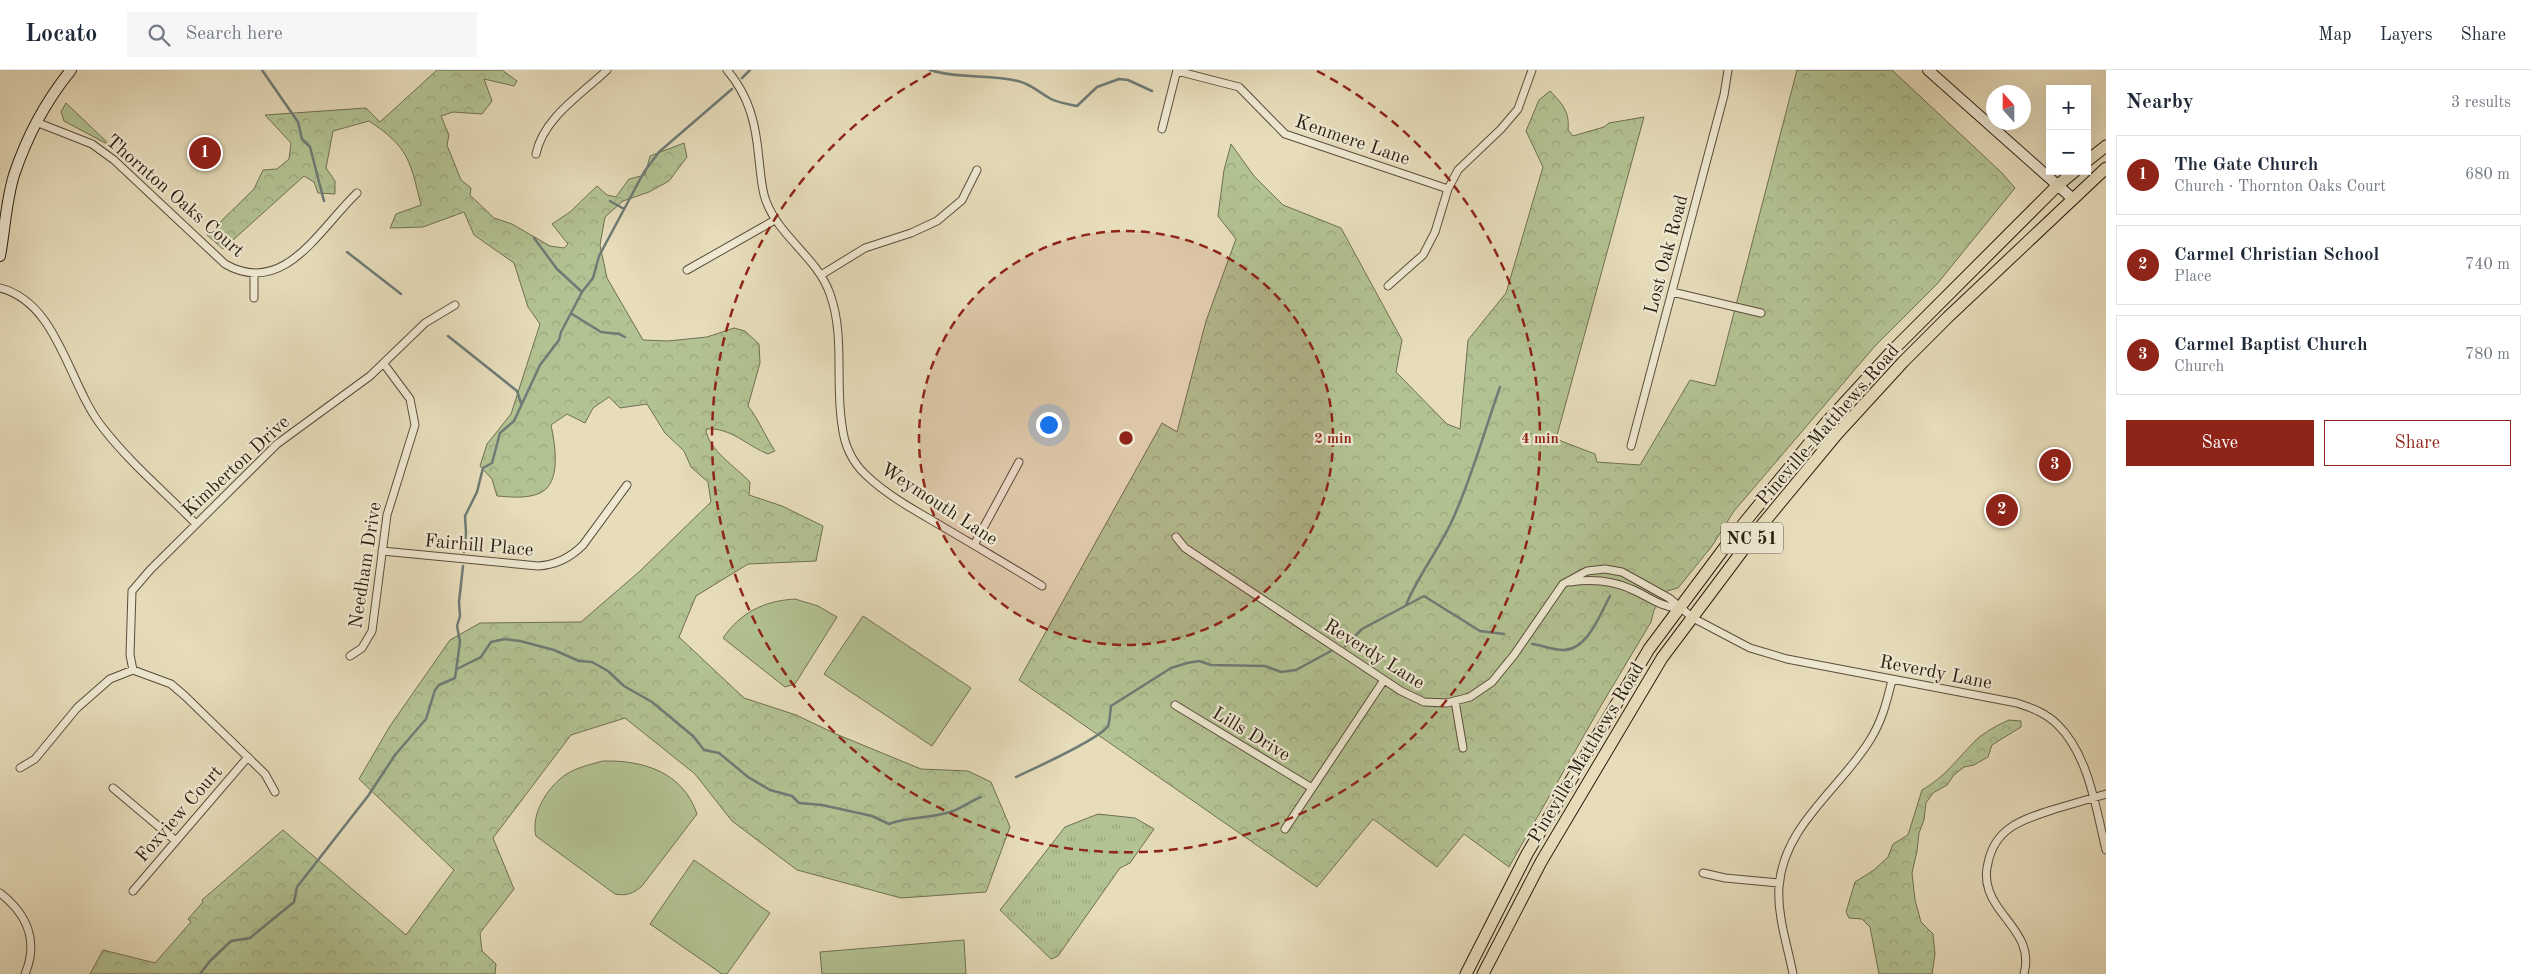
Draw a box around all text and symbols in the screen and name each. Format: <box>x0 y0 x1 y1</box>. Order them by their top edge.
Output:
search box <box>127 12 477 57</box>
icon: search <box>145 21 173 49</box>
text: Locato <box>25 23 97 47</box>
text: Search here <box>185 25 283 44</box>
text: Map <box>2318 26 2352 44</box>
text: Layers <box>2380 26 2432 44</box>
text: Share <box>2460 26 2506 44</box>
north arrow <box>1986 85 2031 130</box>
map controls <box>2046 85 2091 175</box>
button: + <box>2046 85 2091 130</box>
text: Nearby <box>2126 92 2194 113</box>
text: 3 results <box>2451 95 2511 111</box>
street label: Kenmere Lane <box>1292 113 1412 170</box>
button: − <box>2046 130 2091 175</box>
street label: Thornton Oaks Court <box>102 132 247 262</box>
pin: 1 <box>189 134 221 172</box>
text: The Gate Church <box>2174 156 2318 175</box>
text: 1 <box>2138 167 2148 183</box>
text: 680 m <box>2465 167 2510 183</box>
text: Church · Thornton Oaks Court <box>2174 179 2386 195</box>
street label: Lost Oak Road <box>1642 193 1692 316</box>
text: Carmel Christian School <box>2174 246 2379 265</box>
text: 2 <box>2138 257 2148 273</box>
text: 740 m <box>2465 257 2510 273</box>
text: Place <box>2174 269 2211 285</box>
text: Carmel Baptist Church <box>2174 336 2368 355</box>
street label: Pineville-Matthews Road <box>1754 341 1904 510</box>
text: 3 <box>2138 347 2148 363</box>
text: 780 m <box>2465 347 2510 363</box>
text: Church <box>2174 359 2224 375</box>
your location <box>1036 412 1062 438</box>
street label: Kimberton Drive <box>180 413 294 521</box>
button: Save <box>2126 420 2314 466</box>
button: Share <box>2324 420 2511 466</box>
centre of rings <box>1117 429 1135 447</box>
text: 2 min <box>1314 432 1352 447</box>
text: 4 min <box>1521 432 1559 447</box>
pin: 3 <box>2039 446 2071 484</box>
street label: Weymouth Lane <box>877 460 1001 550</box>
pin: 2 <box>1986 491 2018 529</box>
street label: Needham Drive <box>347 501 386 630</box>
road number: NC 51 <box>1721 522 1783 553</box>
street label: Fairhill Place <box>423 532 534 561</box>
street label: Reverdy Lane <box>1320 617 1427 694</box>
street label: Reverdy Lane <box>1878 653 1994 694</box>
street label: Pineville-Matthews Road <box>1526 660 1649 847</box>
street label: Lills Drive <box>1208 705 1293 766</box>
street label: Foxview Court <box>133 763 227 867</box>

